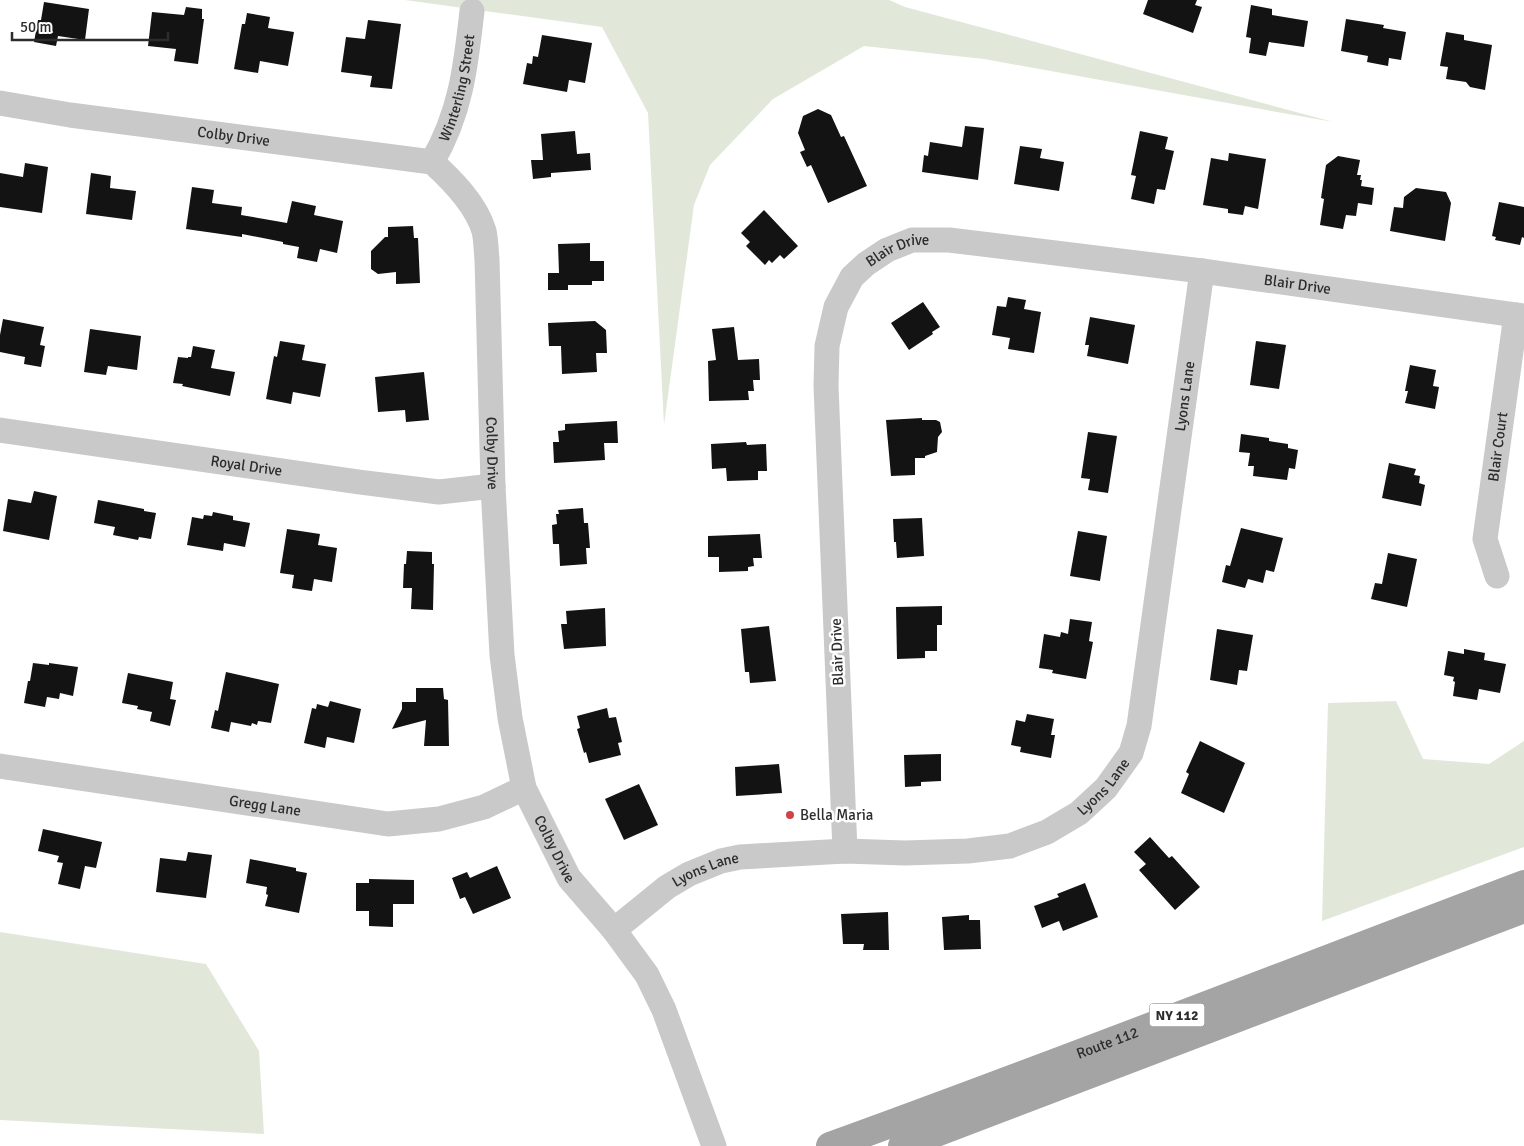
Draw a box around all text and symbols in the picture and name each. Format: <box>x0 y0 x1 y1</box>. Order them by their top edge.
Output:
scale bar <box>12 10 169 42</box>
text: 50 m <box>20 18 51 36</box>
street label: Winterling Street <box>435 33 478 144</box>
street label: Colby Drive <box>196 123 271 150</box>
street label: Blair Drive <box>862 231 929 271</box>
street label: Blair Drive <box>1263 271 1332 298</box>
street label: Lyons Lane <box>1171 360 1198 433</box>
street label: Blair Court <box>1484 411 1511 483</box>
street label: Colby Drive <box>482 417 502 490</box>
street label: Royal Drive <box>209 452 283 480</box>
street label: Blair Drive <box>827 618 847 686</box>
street label: Lyons Lane <box>1073 755 1133 819</box>
street label: Gregg Lane <box>228 791 302 820</box>
place label: Bella Maria <box>800 806 873 824</box>
marker: Bella Maria <box>784 809 796 821</box>
street label: Colby Drive <box>530 812 578 887</box>
street label: Lyons Lane <box>669 848 741 891</box>
road number: NY 112 <box>1150 1004 1204 1026</box>
street label: Route 112 <box>1074 1023 1141 1063</box>

